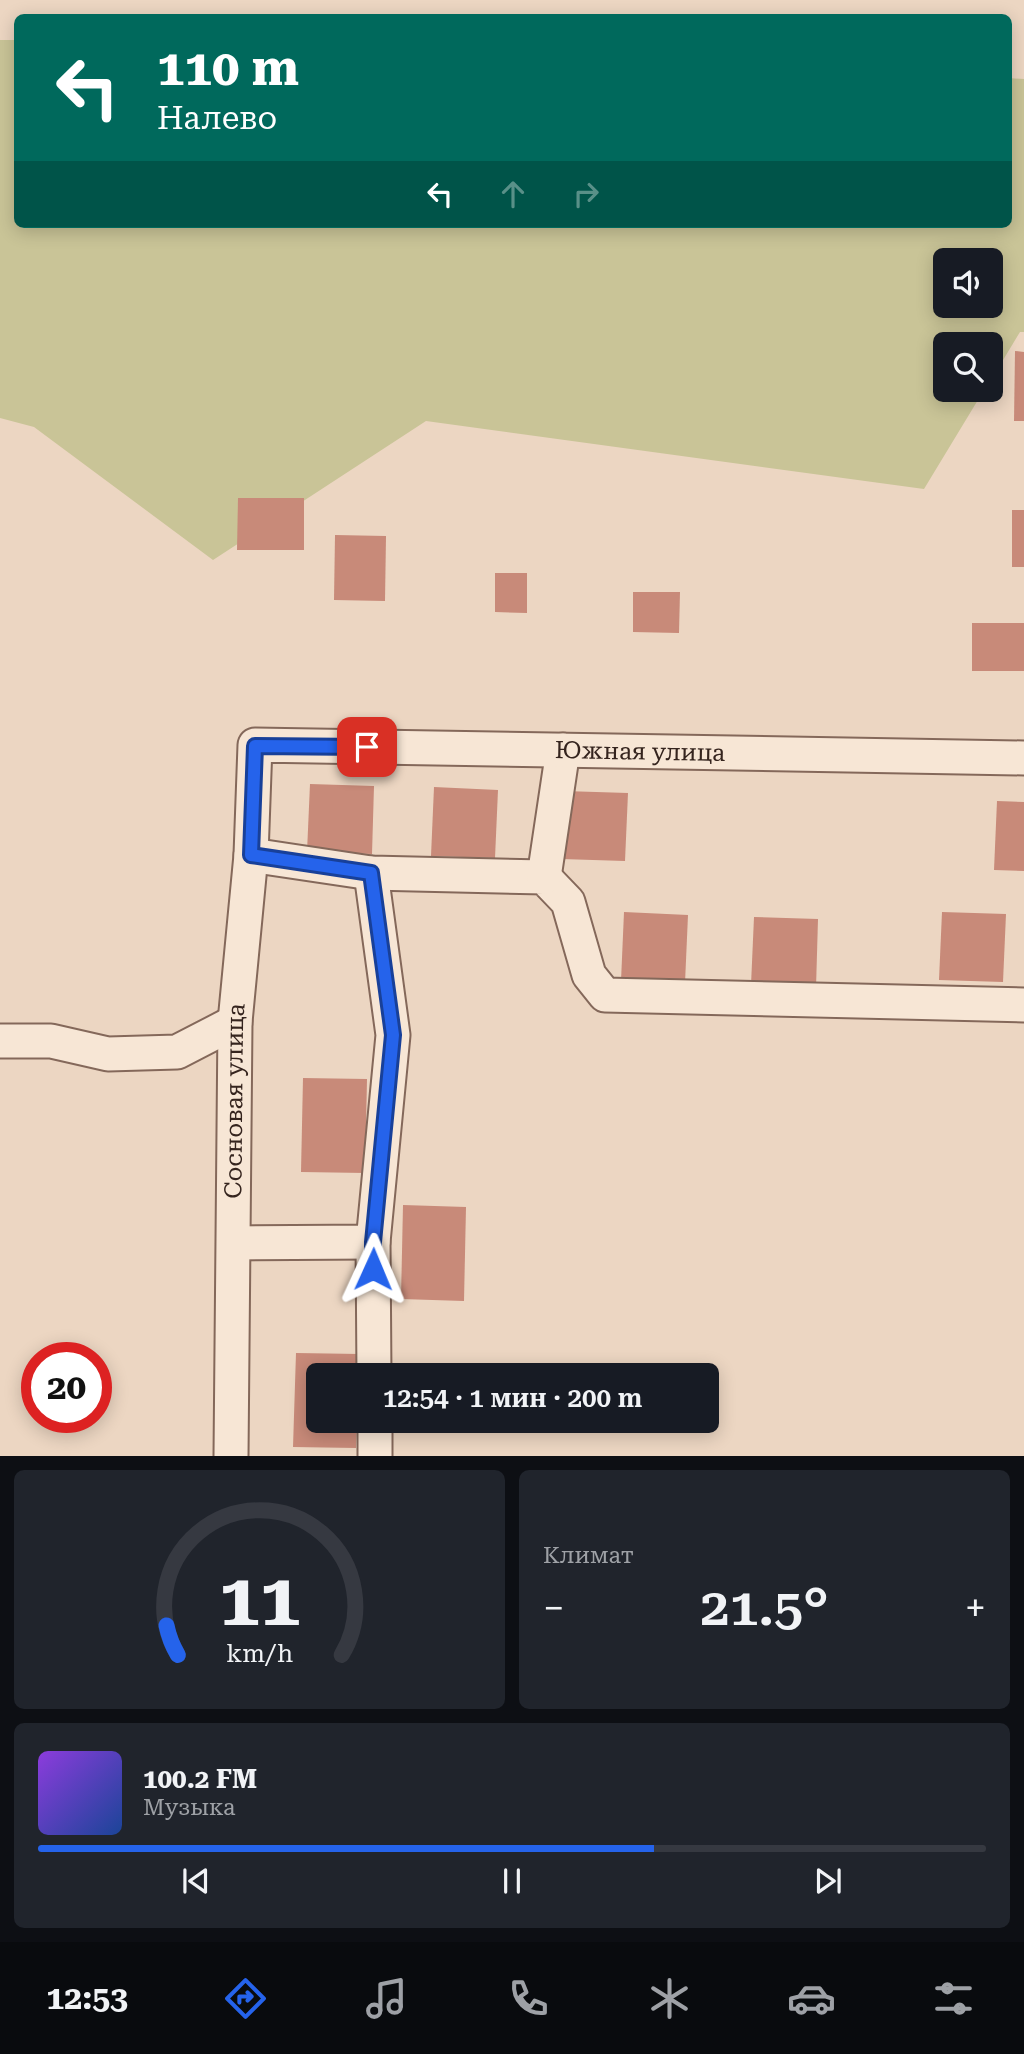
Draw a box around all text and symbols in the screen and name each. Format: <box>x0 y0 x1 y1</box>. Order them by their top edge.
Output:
text: 110 m <box>157 40 299 97</box>
icon: left <box>42 42 133 133</box>
text: Налево <box>157 99 277 137</box>
icon: left <box>421 175 459 213</box>
icon: ahead <box>494 175 532 213</box>
icon: right <box>567 175 605 213</box>
map controls <box>933 248 1003 402</box>
button: sound <box>933 248 1003 318</box>
button: search <box>933 332 1003 402</box>
pin <box>337 717 397 777</box>
icon: arrive <box>348 728 386 766</box>
street label: Южная улица <box>555 736 725 767</box>
street label: Сосновая улица <box>219 1002 251 1199</box>
position arrow <box>336 1232 410 1306</box>
speed limit sign: 20 <box>21 1342 112 1433</box>
text: 12:54 · 1 мин · 200 m <box>383 1383 642 1413</box>
text: Климат <box>543 1542 634 1569</box>
text: 11 <box>219 1559 300 1644</box>
text: 21.5° <box>700 1577 829 1638</box>
text: − <box>543 1586 564 1630</box>
text: + <box>965 1586 986 1630</box>
text: km/h <box>226 1639 293 1668</box>
text: 100.2 FM <box>143 1764 257 1794</box>
text: Музыка <box>143 1794 235 1821</box>
icon: previous <box>177 1862 215 1900</box>
icon: pause <box>493 1862 531 1900</box>
icon: next <box>809 1862 847 1900</box>
icon: directions <box>221 1974 270 2023</box>
icon: music <box>362 1974 411 2023</box>
icon: phone <box>504 1974 553 2023</box>
icon: climate <box>645 1974 694 2023</box>
icon: car <box>787 1974 836 2023</box>
icon: filters <box>929 1974 978 2023</box>
text: 12:53 <box>46 1979 128 2017</box>

